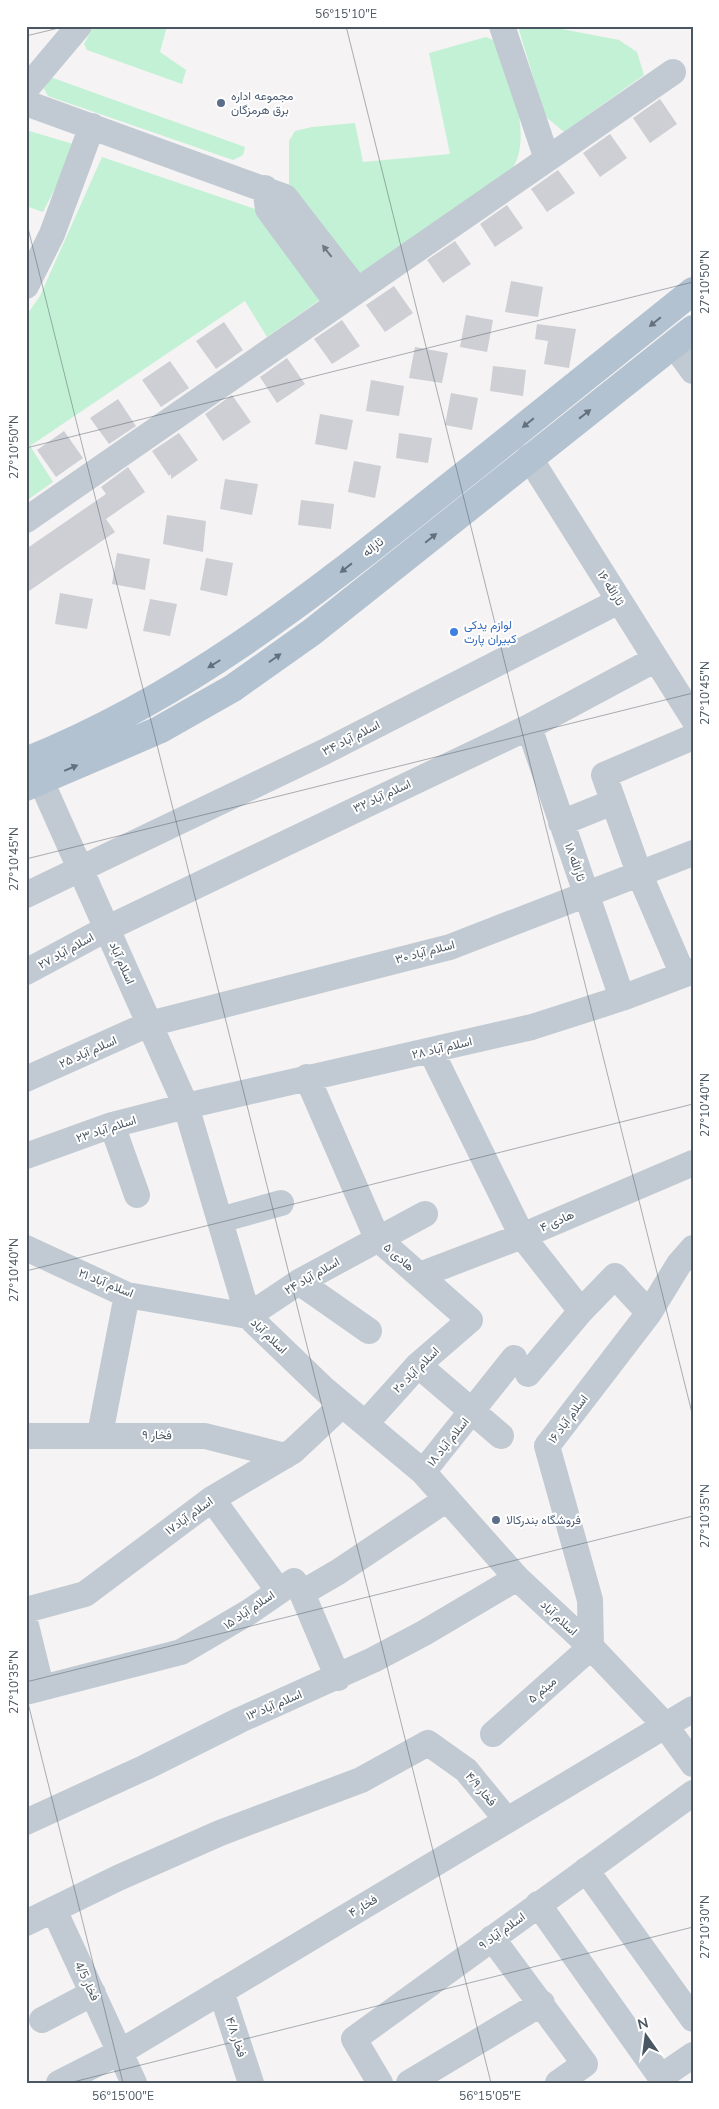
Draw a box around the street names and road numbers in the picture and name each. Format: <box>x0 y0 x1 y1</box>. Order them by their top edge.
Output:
street label: ثاراله <box>359 534 387 560</box>
street label: ثارالله ۱۶ <box>594 567 628 609</box>
street label: اسلام آباد ۳۴ <box>319 717 383 759</box>
street label: اسلام آباد ۳۲ <box>350 776 414 816</box>
street label: ثارالله ۱۸ <box>561 841 589 884</box>
street label: اسلام آباد ۲۷ <box>35 929 97 973</box>
street label: اسلام آباد ۳۰ <box>393 936 457 968</box>
street label: اسلام آباد <box>106 939 138 987</box>
street label: اسلام آباد ۲۵ <box>57 1032 119 1072</box>
street label: اسلام آباد ۲۸ <box>410 1033 474 1063</box>
street label: اسلام آباد ۲۳ <box>74 1112 138 1146</box>
street label: هادی ۴ <box>537 1206 577 1236</box>
street label: هادی ۵ <box>380 1239 418 1275</box>
street label: اسلام آباد ۲۴ <box>282 1254 342 1298</box>
street label: اسلام آباد ۲۱ <box>76 1265 136 1301</box>
street label: اسلام آباد <box>247 1315 291 1357</box>
street label: اسلام آباد ۲۰ <box>389 1343 443 1397</box>
street label: اسلام آباد ۱۶ <box>544 1391 592 1447</box>
street label: اسلام آباد ۱۸ <box>423 1414 473 1470</box>
street label: فخار ۹ <box>142 1427 172 1443</box>
street label: اسلام آباد۱۷ <box>162 1493 216 1539</box>
street label: اسلام آباد ۱۵ <box>220 1587 278 1633</box>
street label: اسلام آباد <box>537 1597 581 1639</box>
street label: میثم ۵ <box>524 1673 560 1707</box>
street label: اسلام آباد ۱۳ <box>244 1686 304 1724</box>
street label: فخار ۴/۹ <box>462 1769 500 1809</box>
street label: فخار ۴ <box>346 1891 380 1921</box>
street label: اسلام آباد ۹ <box>476 1909 528 1953</box>
street label: فخار 4/5 <box>71 1959 103 2003</box>
street label: فخار ۴/۸ <box>222 2015 250 2059</box>

